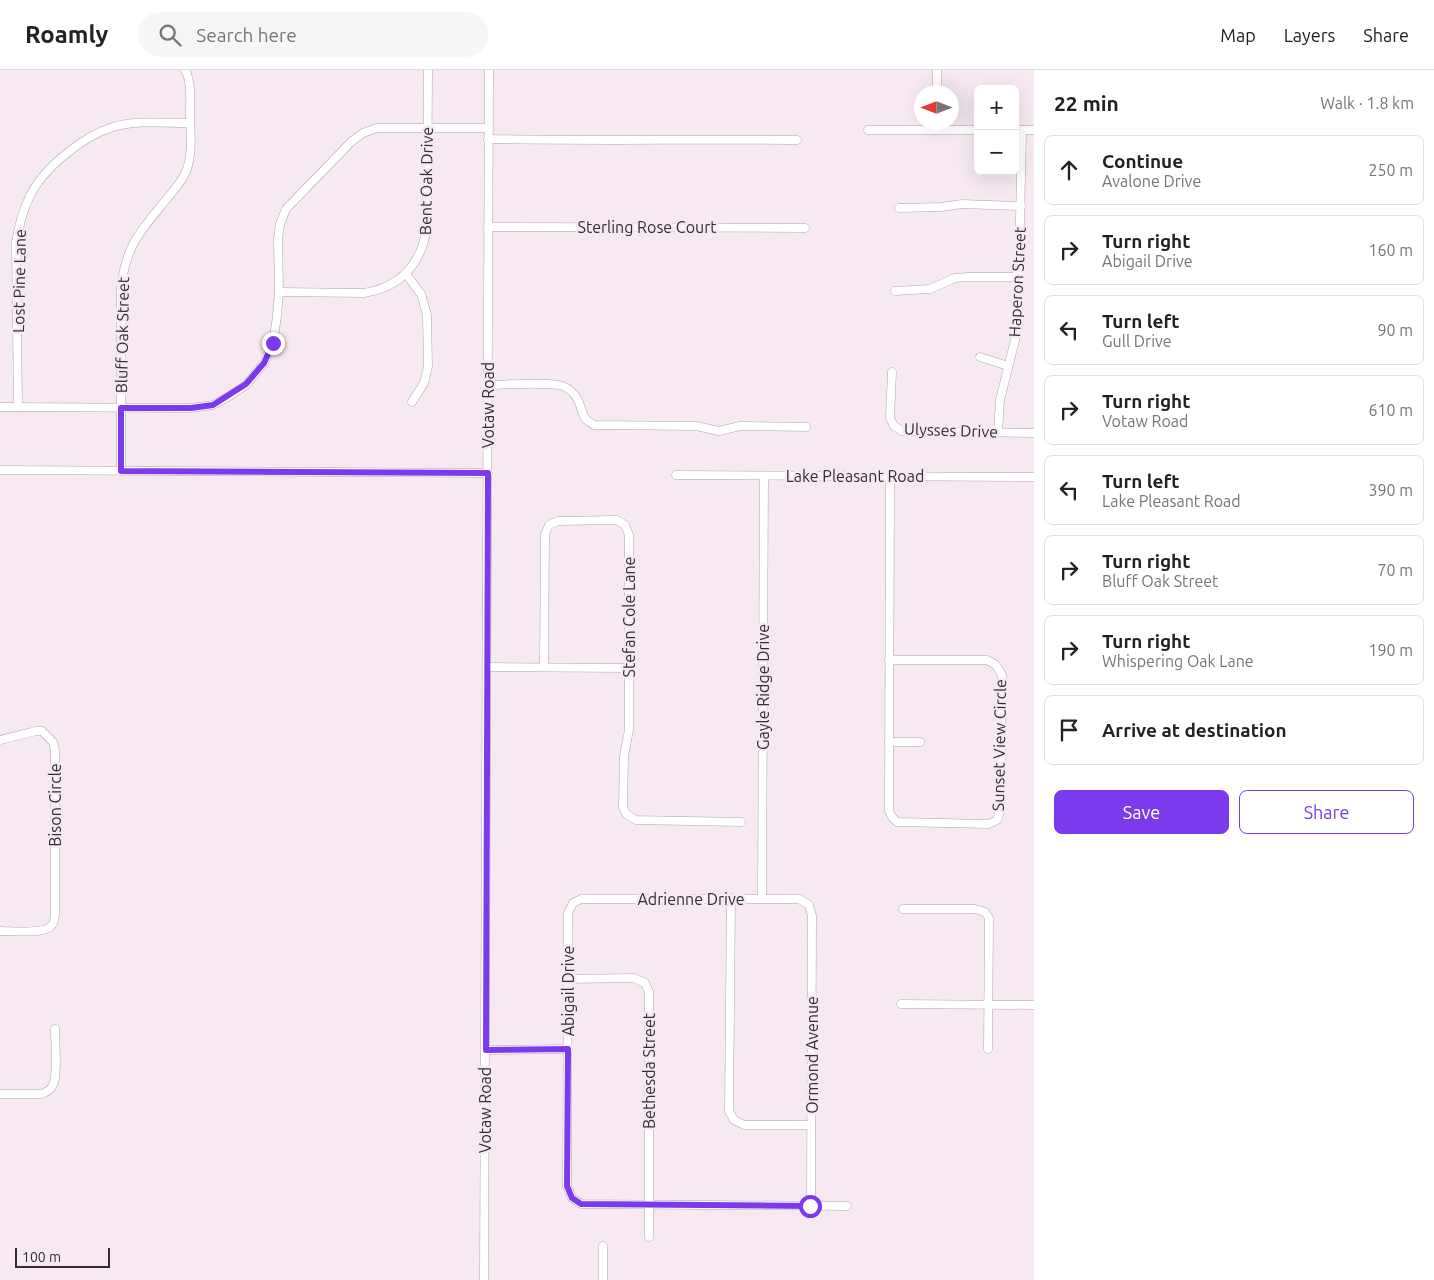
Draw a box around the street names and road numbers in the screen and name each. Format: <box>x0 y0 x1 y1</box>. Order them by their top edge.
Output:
street label: Bent Oak Drive <box>416 127 436 235</box>
street label: Sterling Rose Court <box>578 218 717 236</box>
street label: Haperon Street <box>1005 226 1029 338</box>
street label: Lost Pine Lane <box>9 229 29 333</box>
street label: Bluff Oak Street <box>112 276 132 393</box>
street label: Votaw Road <box>479 362 497 448</box>
street label: Ulysses Drive <box>904 419 998 441</box>
street label: Lake Pleasant Road <box>786 467 924 485</box>
street label: Stefan Cole Lane <box>620 557 638 677</box>
street label: Gayle Ridge Drive <box>754 624 772 750</box>
street label: Sunset View Circle <box>989 679 1009 811</box>
street label: Bison Circle <box>46 763 64 847</box>
street label: Adrienne Drive <box>637 890 745 908</box>
street label: Abigail Drive <box>559 946 577 1036</box>
street label: Ormond Avenue <box>803 996 821 1114</box>
street label: Bethesda Street <box>640 1012 658 1129</box>
street label: Votaw Road <box>476 1067 494 1153</box>

